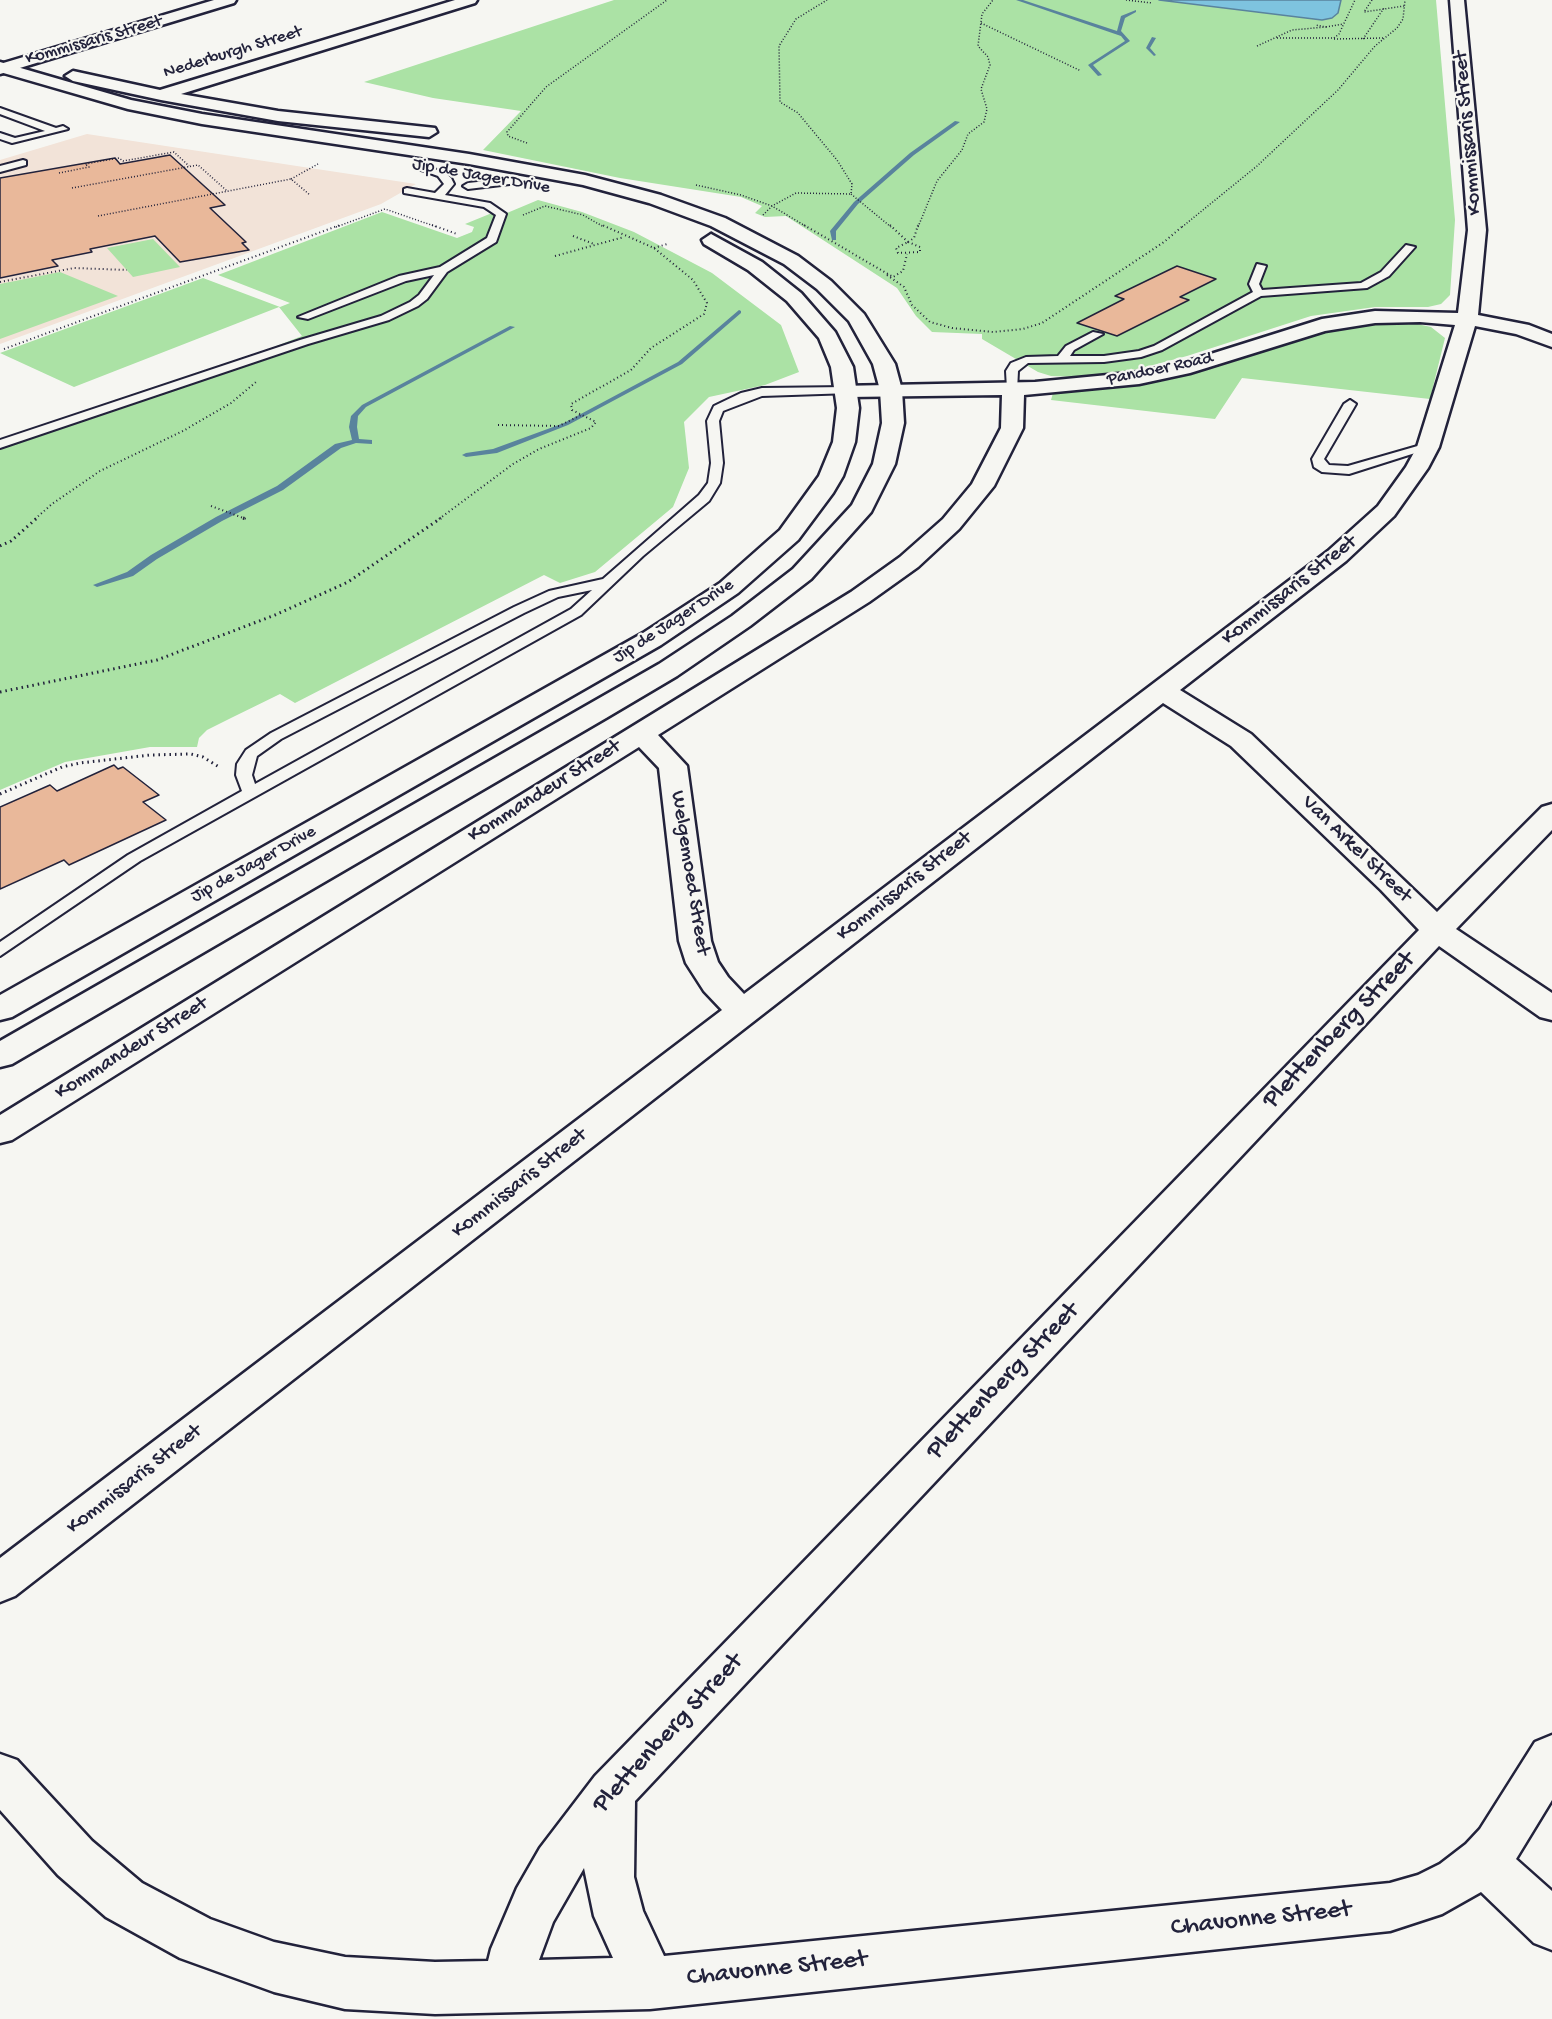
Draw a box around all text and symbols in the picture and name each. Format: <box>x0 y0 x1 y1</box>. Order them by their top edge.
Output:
street label: Kommissaris Street <box>23 11 165 71</box>
street label: Nederburgh Street <box>161 22 305 84</box>
street label: Kommissaris Street <box>1449 50 1489 216</box>
street label: Jip de Jager Drive <box>410 154 552 200</box>
street label: Pandoer Road <box>1105 348 1215 392</box>
street label: Kommissaris Street <box>1217 530 1363 652</box>
street label: Jip de Jager Drive <box>610 575 738 669</box>
street label: Kommandeur Street <box>464 735 626 849</box>
street label: Welgemoed Street <box>664 789 714 957</box>
street label: Van Arkel Street <box>1295 791 1417 909</box>
street label: Jip de Jager Drive <box>188 822 320 908</box>
street label: Kommissaris Street <box>832 826 978 948</box>
street label: Plettenberg Street <box>1257 946 1423 1116</box>
street label: Kommandeur Street <box>51 992 213 1106</box>
street label: Kommissaris Street <box>447 1123 593 1245</box>
street label: Plettenberg Street <box>921 1297 1087 1467</box>
street label: Kommissaris Street <box>62 1419 208 1541</box>
street label: Plettenberg Street <box>587 1648 751 1820</box>
street label: Chavonne Street <box>1169 1895 1353 1945</box>
street label: Chavonne Street <box>685 1945 869 1995</box>

